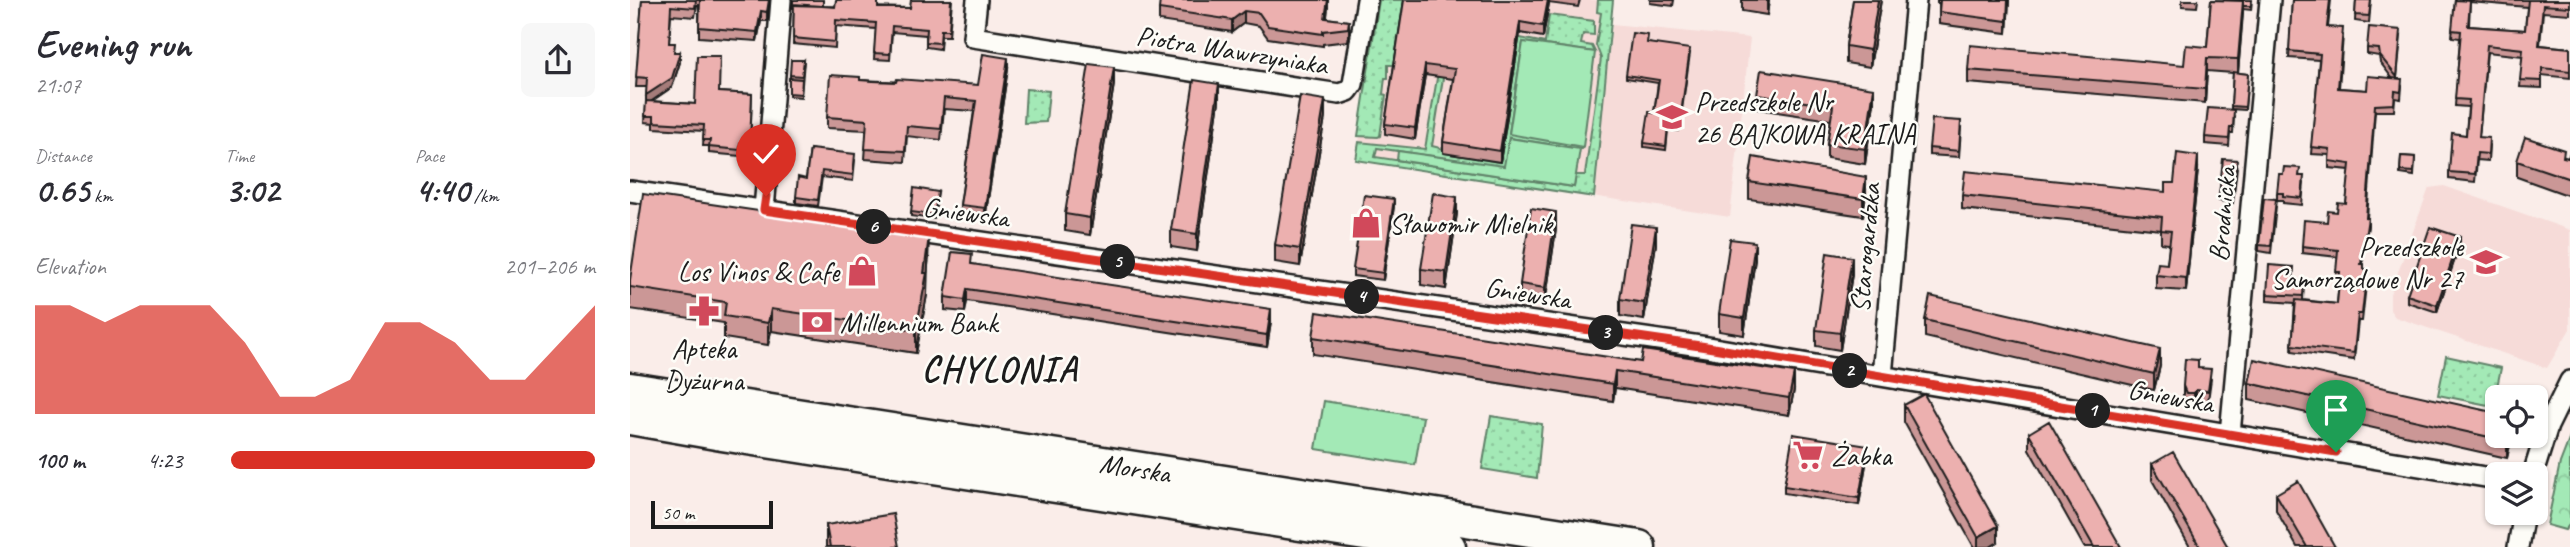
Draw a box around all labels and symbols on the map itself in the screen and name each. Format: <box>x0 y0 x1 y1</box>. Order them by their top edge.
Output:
street label: Piotra Wawrzyniaka <box>1134 18 1332 83</box>
place label: Przedszkole Nr 26 BAJKOWA KRAINA <box>1695 84 1917 151</box>
school or university icon: Przedszkole Nr 26 BAJKOWA KRAINA <box>1655 100 1689 134</box>
pin <box>736 124 796 196</box>
street label: Brodnicka <box>2200 163 2244 263</box>
street label: Starogardzka <box>1842 180 1888 314</box>
street label: Gniewska <box>921 189 1014 236</box>
shop icon: Sławomir Mielnik <box>1349 206 1383 240</box>
place label: Sławomir Mielnik <box>1389 206 1554 241</box>
pin: 6 <box>856 210 892 244</box>
place label: Przedszkole Samorządowe Nr 27 <box>2271 229 2465 296</box>
pin: 5 <box>1100 244 1135 280</box>
school or university icon: Przedszkole Samorządowe Nr 27 <box>2469 245 2503 279</box>
place label: Los Vinos & Cafe <box>678 254 841 289</box>
shop icon: Los Vinos & Cafe <box>845 254 879 288</box>
street label: Gniewska <box>1483 269 1576 317</box>
pin: 4 <box>1344 280 1380 314</box>
pharmacy icon: Apteka Dyżurna <box>687 294 721 328</box>
bank icon: Millennium Bank <box>800 305 834 339</box>
place label: Millennium Bank <box>840 305 1000 340</box>
pin: 3 <box>1588 316 1623 350</box>
place label: Apteka Dyżurna <box>664 331 745 398</box>
district label: CHYLONIA <box>922 347 1078 392</box>
pin: 2 <box>1832 354 1868 388</box>
street label: Gniewska <box>2125 371 2219 421</box>
pin <box>2306 380 2366 452</box>
pin: 1 <box>2076 394 2110 428</box>
supermarket icon: Żabka <box>1791 438 1825 472</box>
place label: Żabka <box>1831 438 1893 473</box>
street label: Morska <box>1097 445 1175 491</box>
scale bar <box>651 498 774 530</box>

